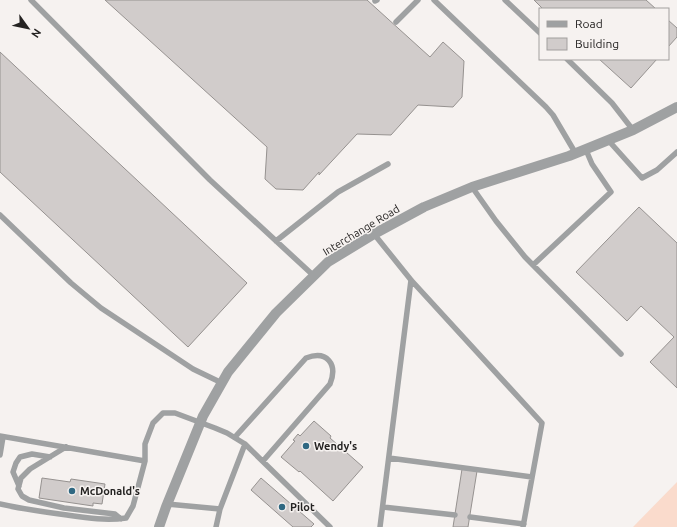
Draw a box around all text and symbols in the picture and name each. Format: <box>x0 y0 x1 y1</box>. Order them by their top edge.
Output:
north arrow <box>8 8 48 48</box>
legend <box>539 8 669 60</box>
text: Road <box>575 17 603 30</box>
text: N <box>29 27 44 40</box>
text: Building <box>575 37 619 50</box>
street label: Interchange Road <box>321 202 401 258</box>
place label: Wendy's <box>314 440 357 452</box>
marker: Wendy's <box>301 441 311 451</box>
place label: McDonald's <box>80 485 140 497</box>
marker: McDonald's <box>67 486 77 496</box>
place label: Pilot <box>290 501 315 513</box>
marker: Pilot <box>277 502 287 512</box>

